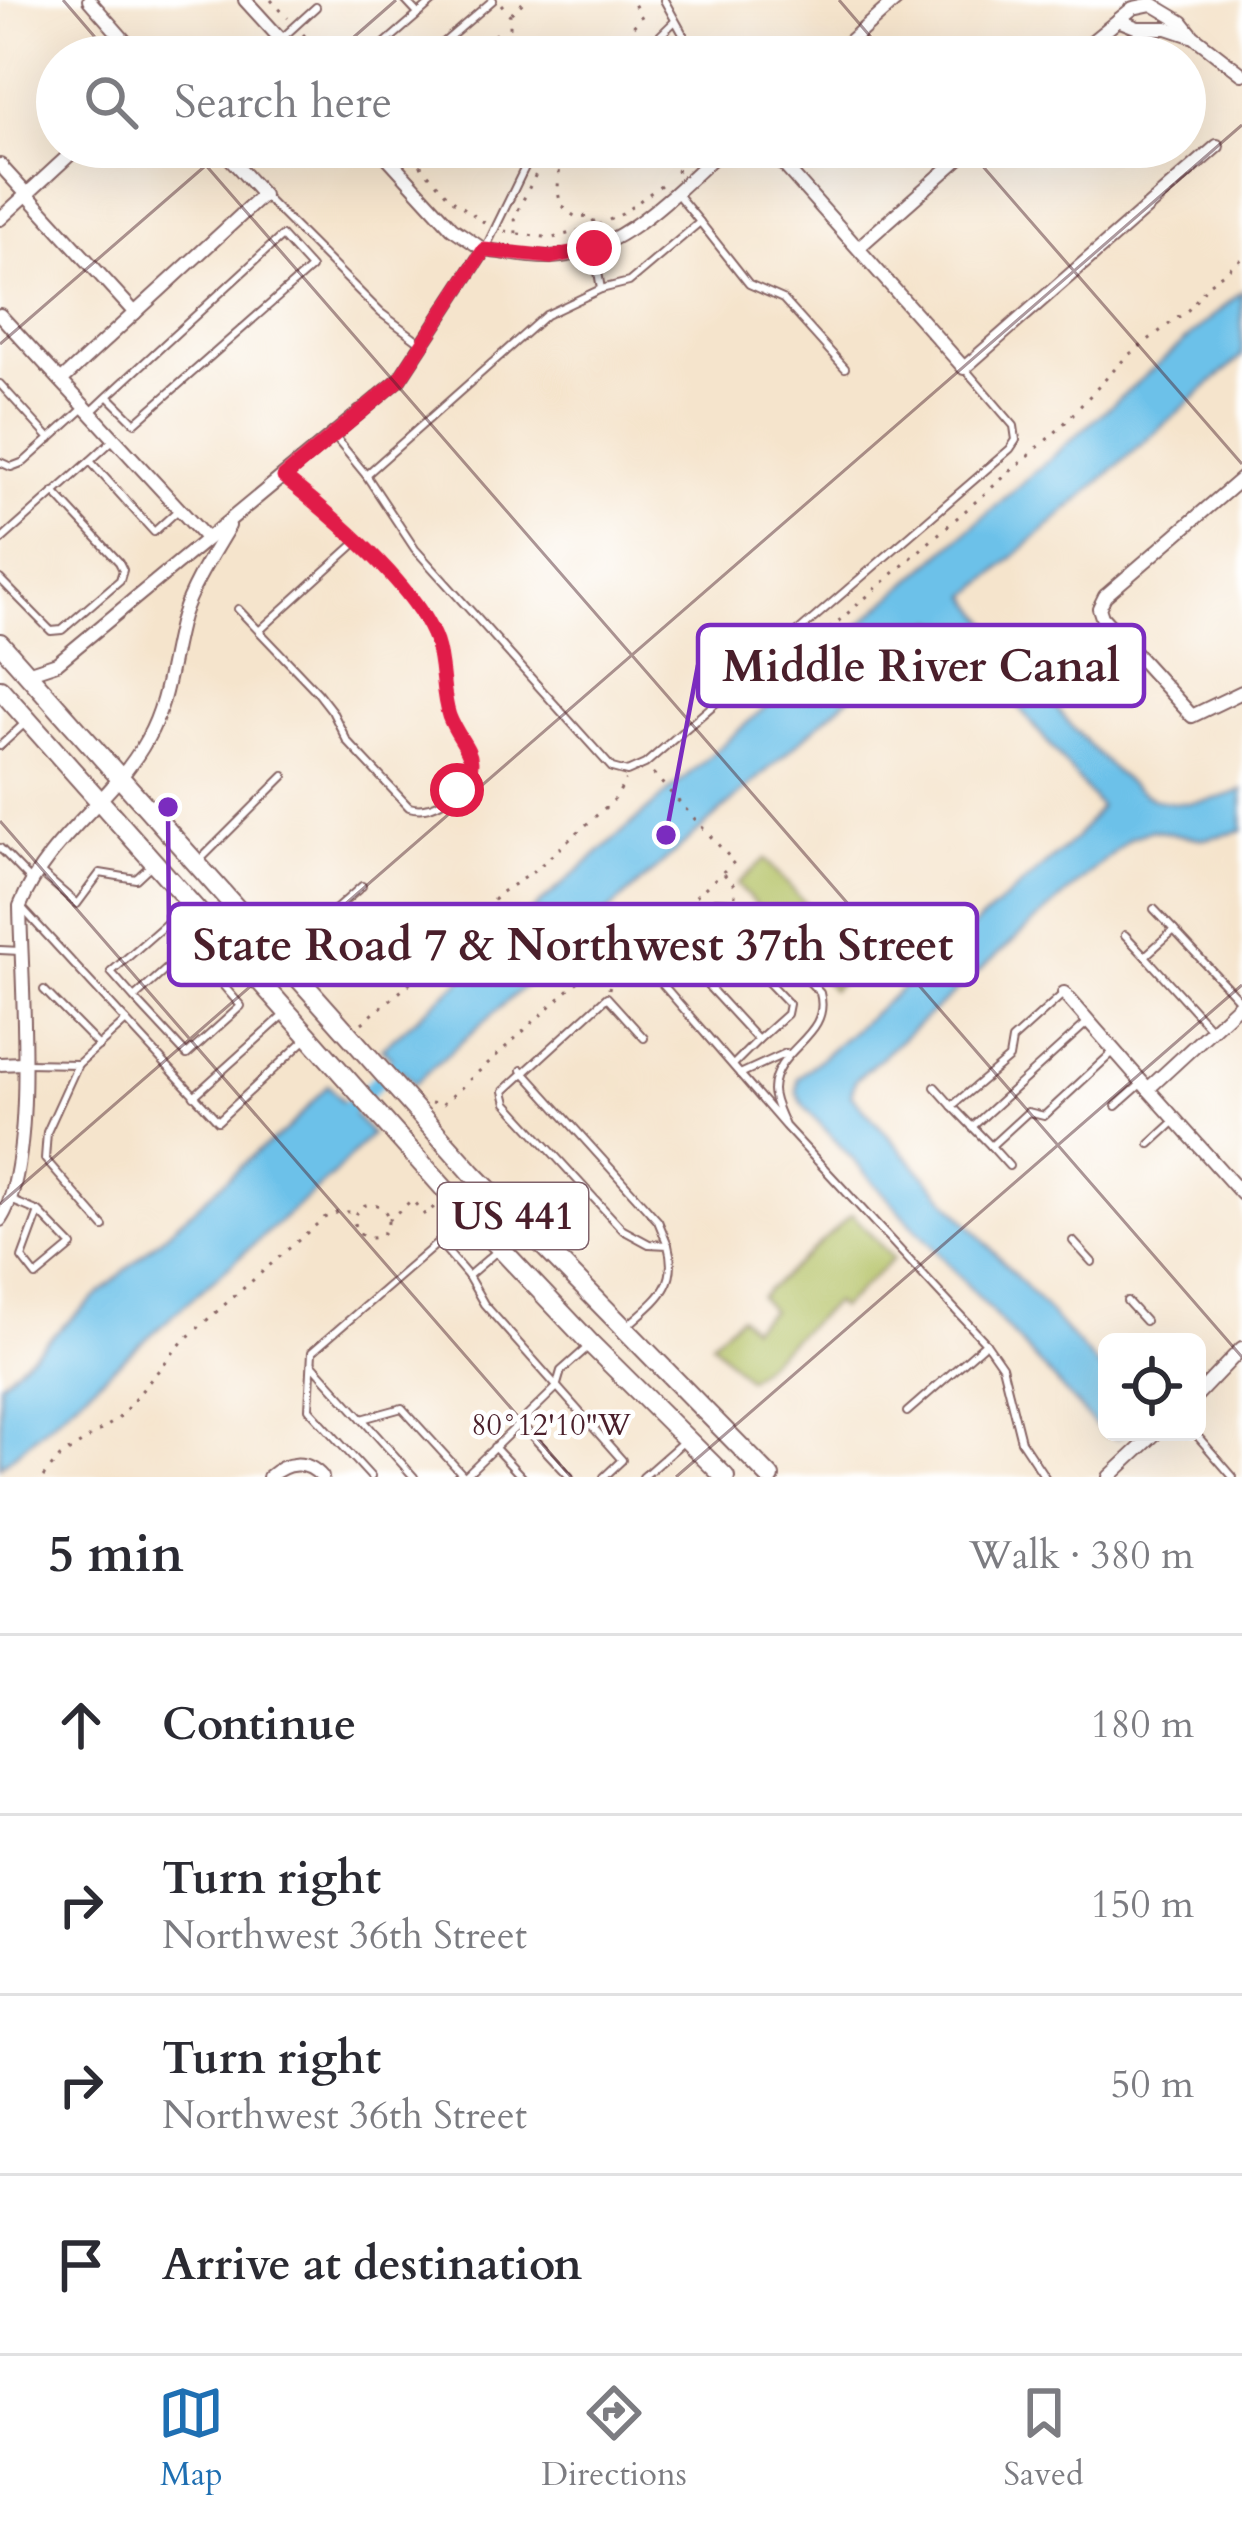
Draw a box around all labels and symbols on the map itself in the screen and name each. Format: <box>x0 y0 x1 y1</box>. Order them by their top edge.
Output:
route end <box>567 221 621 275</box>
callout: Middle River Canal <box>698 625 1144 706</box>
text: Middle River Canal <box>722 636 1120 697</box>
route start <box>430 763 484 817</box>
callout: State Road 7 & Northwest 37th Street <box>169 904 977 985</box>
text: State Road 7 & Northwest 37th Street <box>193 915 953 976</box>
road number: US 441 <box>438 1183 588 1249</box>
text: 80°12'10"W <box>471 1405 632 1446</box>

